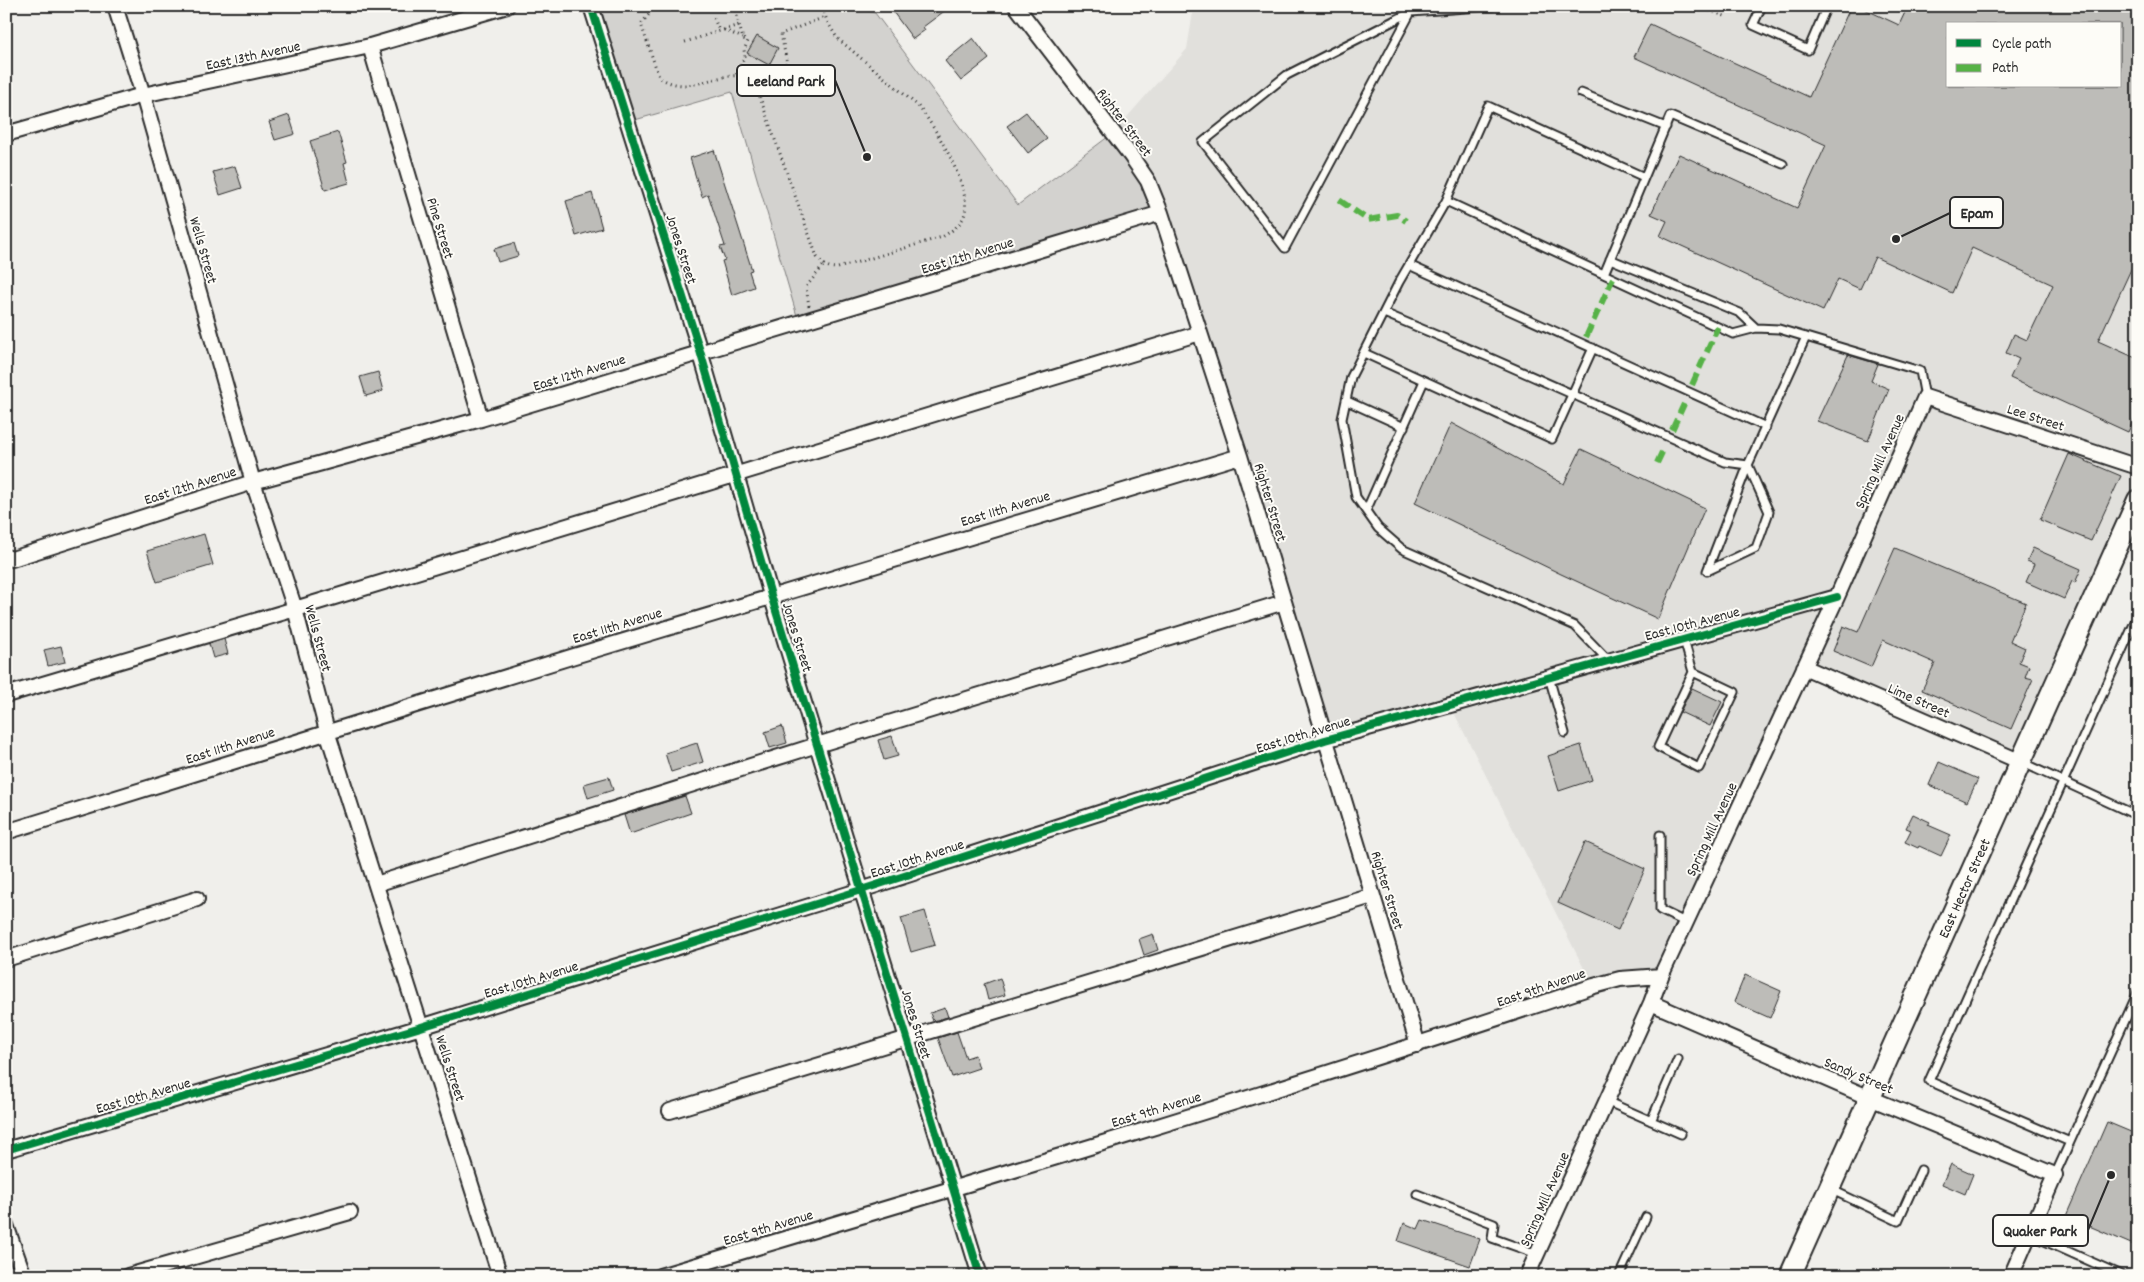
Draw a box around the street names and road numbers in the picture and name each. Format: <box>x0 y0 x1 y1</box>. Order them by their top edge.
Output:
street label: East 13th Avenue <box>204 36 303 78</box>
street label: Righter Street <box>1090 84 1157 163</box>
street label: Pine Street <box>419 195 459 262</box>
street label: Jones Street <box>659 212 702 288</box>
street label: Wells Street <box>182 215 222 287</box>
street label: East 12th Avenue <box>919 232 1017 281</box>
street label: East 12th Avenue <box>531 349 629 398</box>
street label: Lee Street <box>2004 399 2067 439</box>
street label: Spring Mill Avenue <box>1850 410 1912 513</box>
street label: Righter Street <box>1247 461 1292 545</box>
street label: East 12th Avenue <box>142 462 240 512</box>
street label: East 11th Avenue <box>958 486 1053 534</box>
street label: Jones Street <box>775 600 817 676</box>
street label: East 10th Avenue <box>1643 602 1743 648</box>
street label: Wells Street <box>298 603 337 675</box>
street label: East 11th Avenue <box>570 603 665 651</box>
street label: Lime Street <box>1884 678 1953 725</box>
street label: East 10th Avenue <box>1254 711 1354 761</box>
street label: East 11th Avenue <box>183 722 278 772</box>
street label: Spring Mill Avenue <box>1681 779 1744 881</box>
street label: East 10th Avenue <box>868 834 968 885</box>
street label: East Hector Street <box>1934 835 1998 942</box>
street label: Righter Street <box>1364 849 1409 933</box>
street label: East 10th Avenue <box>482 956 582 1006</box>
street label: East 9th Avenue <box>1494 963 1590 1014</box>
street label: Jones Street <box>894 987 936 1063</box>
street label: Wells Street <box>428 1033 470 1105</box>
street label: Sandy Street <box>1820 1052 1897 1102</box>
street label: East 10th Avenue <box>94 1073 194 1121</box>
street label: East 9th Avenue <box>1109 1087 1205 1135</box>
street label: Spring Mill Avenue <box>1515 1148 1577 1251</box>
street label: East 9th Avenue <box>721 1205 817 1253</box>

